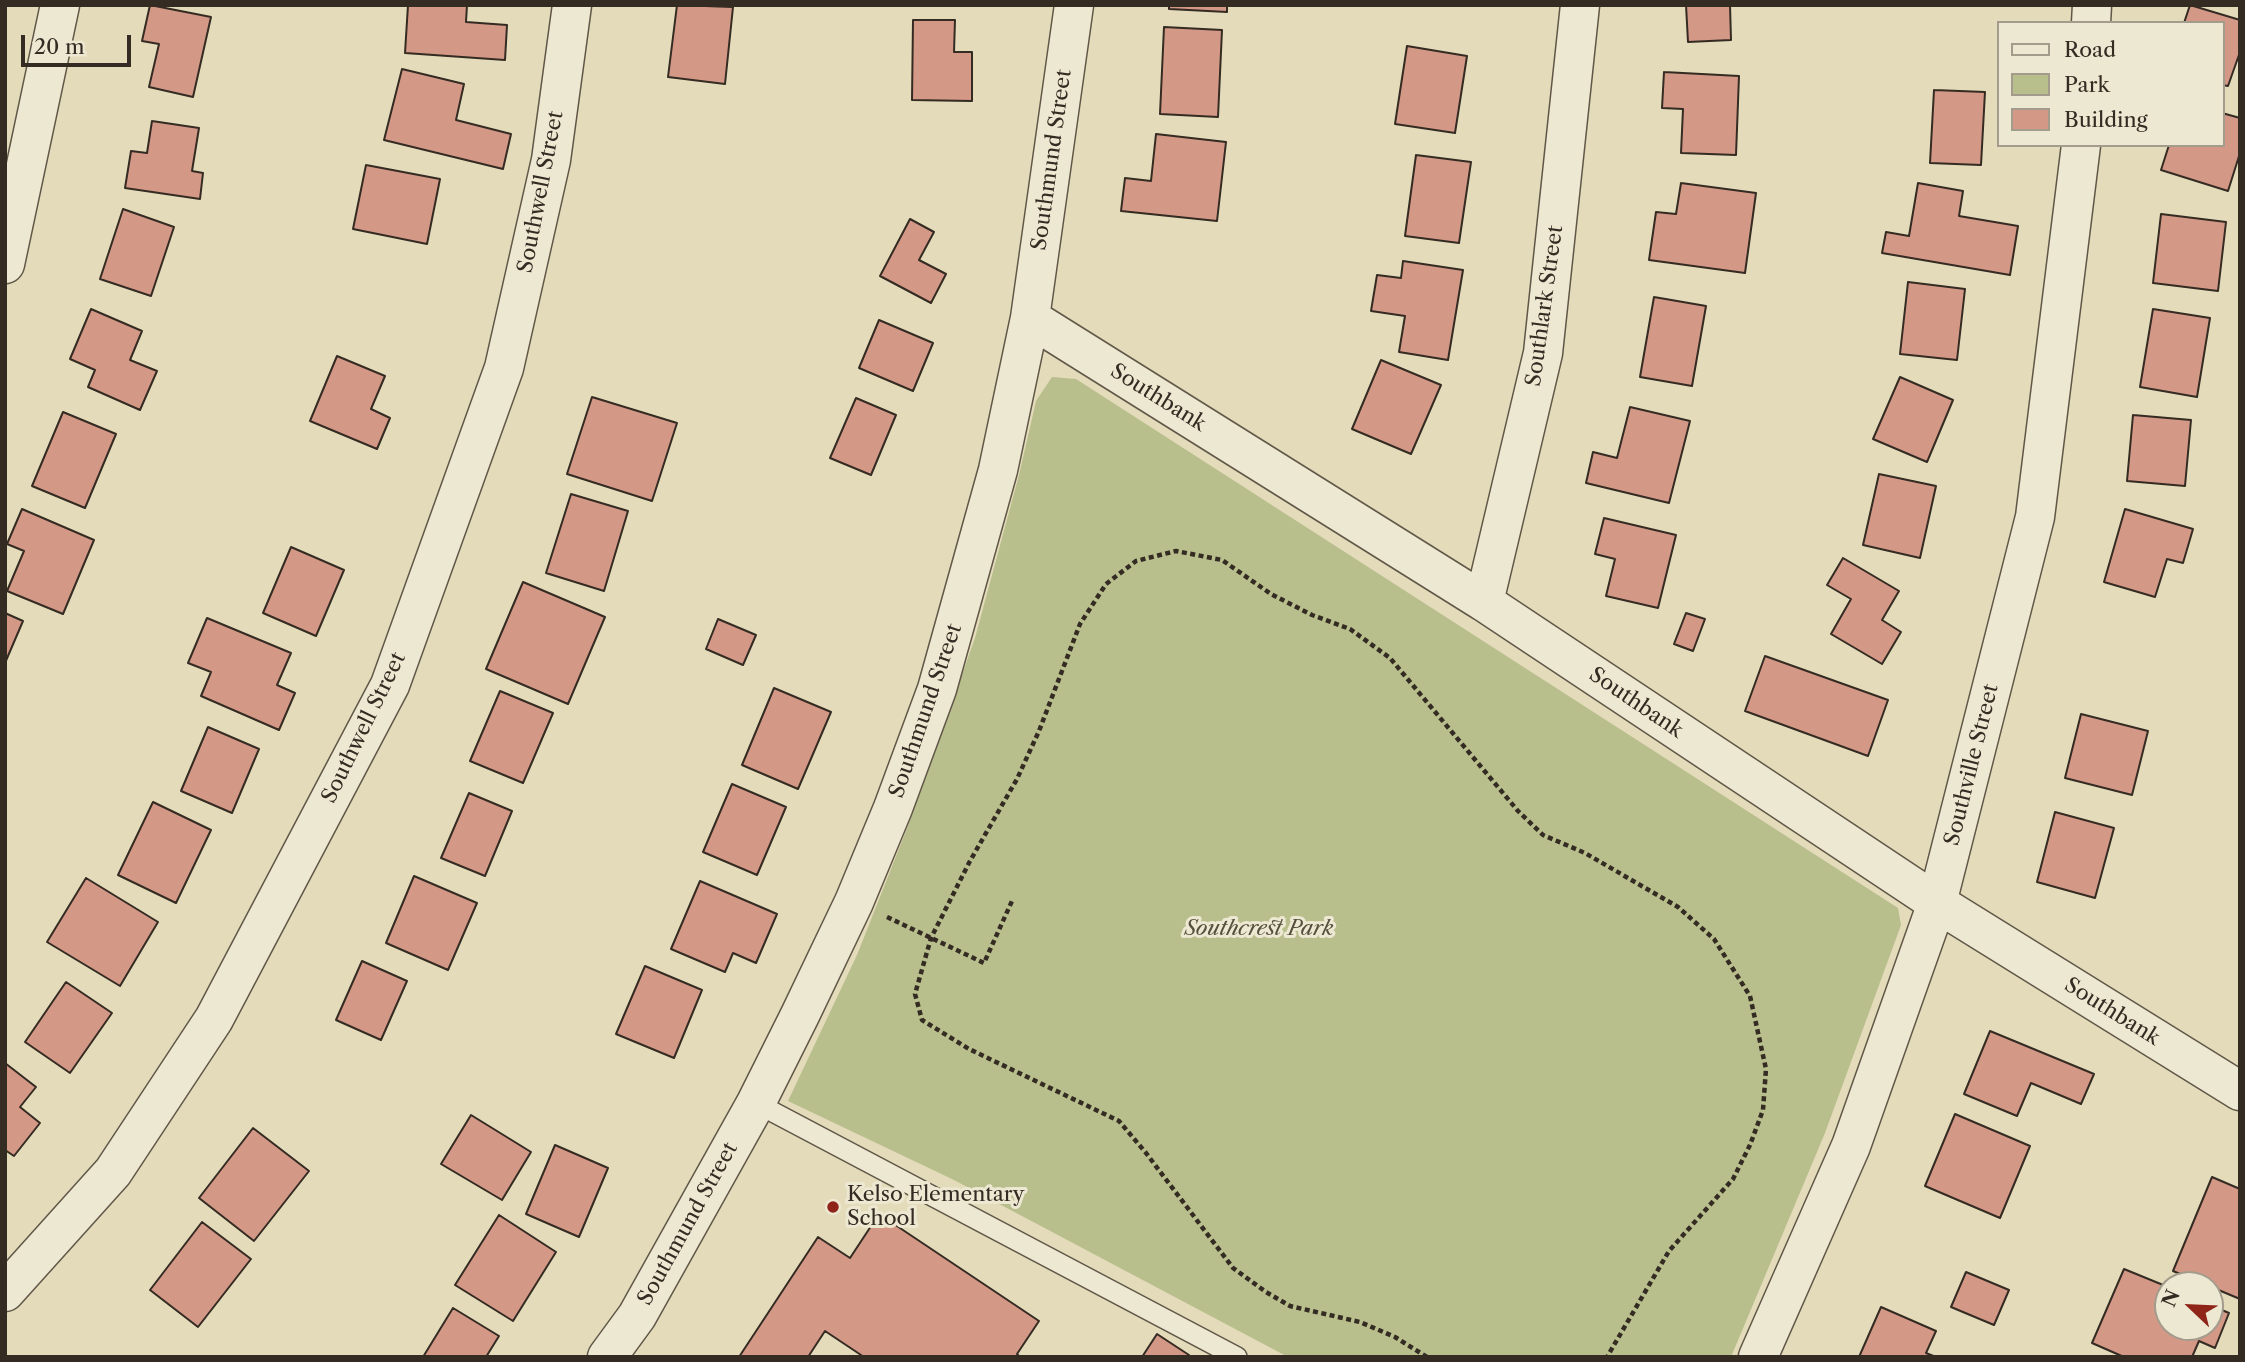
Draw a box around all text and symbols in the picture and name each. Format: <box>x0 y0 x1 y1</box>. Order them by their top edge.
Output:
scale bar <box>24 21 135 65</box>
legend <box>1996 21 2224 147</box>
text: 20 m <box>34 34 85 59</box>
text: Road <box>2064 37 2116 62</box>
street label: Southmund Street <box>1027 68 1077 252</box>
text: Park <box>2064 72 2110 97</box>
text: Building <box>2064 107 2148 132</box>
street label: Southwell Street <box>513 109 569 275</box>
street label: Southlark Street <box>1521 224 1569 388</box>
street label: Southbank <box>1106 359 1210 437</box>
street label: Southmund Street <box>884 621 968 801</box>
street label: Southwell Street <box>317 649 411 807</box>
street label: Southbank <box>1584 662 1688 744</box>
street label: Southville Street <box>1940 682 2004 848</box>
park label: Southcrest Park <box>1185 916 1333 942</box>
street label: Southbank <box>2060 973 2164 1051</box>
street label: Southmund Street <box>633 1138 743 1310</box>
place label: Kelso Elementary School <box>847 1182 1024 1232</box>
marker: Kelso Elementary School <box>825 1199 841 1215</box>
north arrow <box>2154 1271 2224 1341</box>
text: N <box>2157 1286 2185 1310</box>

